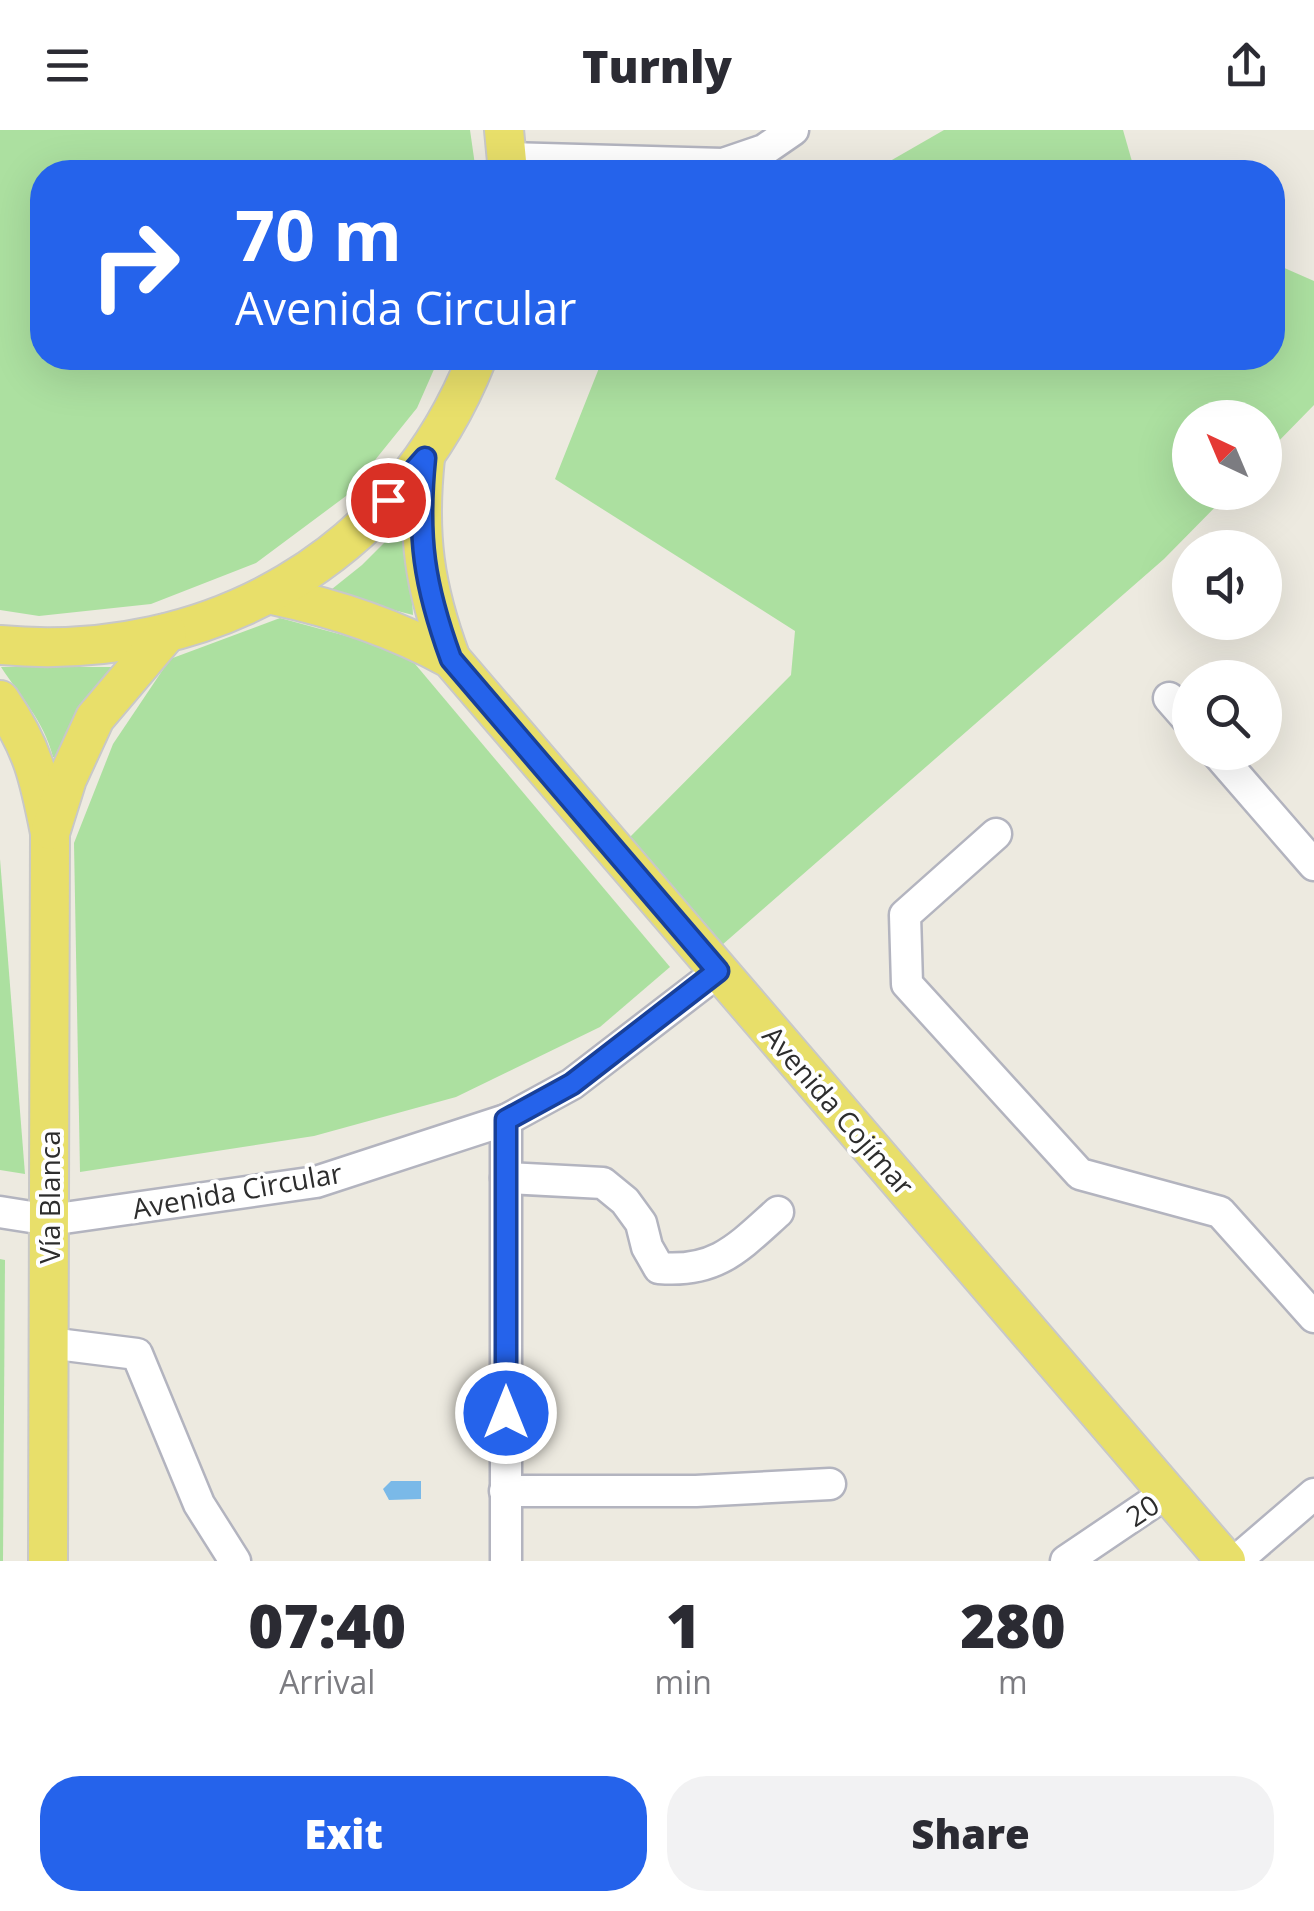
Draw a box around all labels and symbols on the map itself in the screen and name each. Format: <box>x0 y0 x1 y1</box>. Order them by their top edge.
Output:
north arrow <box>1172 400 1282 510</box>
pin <box>346 458 431 543</box>
street label: Avenida Cojímar <box>755 1017 924 1203</box>
street label: Vía Blanca <box>30 1130 68 1264</box>
street label: Avenida Circular <box>129 1153 345 1227</box>
position arrow <box>454 1361 558 1465</box>
street label: 20 <box>1118 1485 1166 1535</box>

